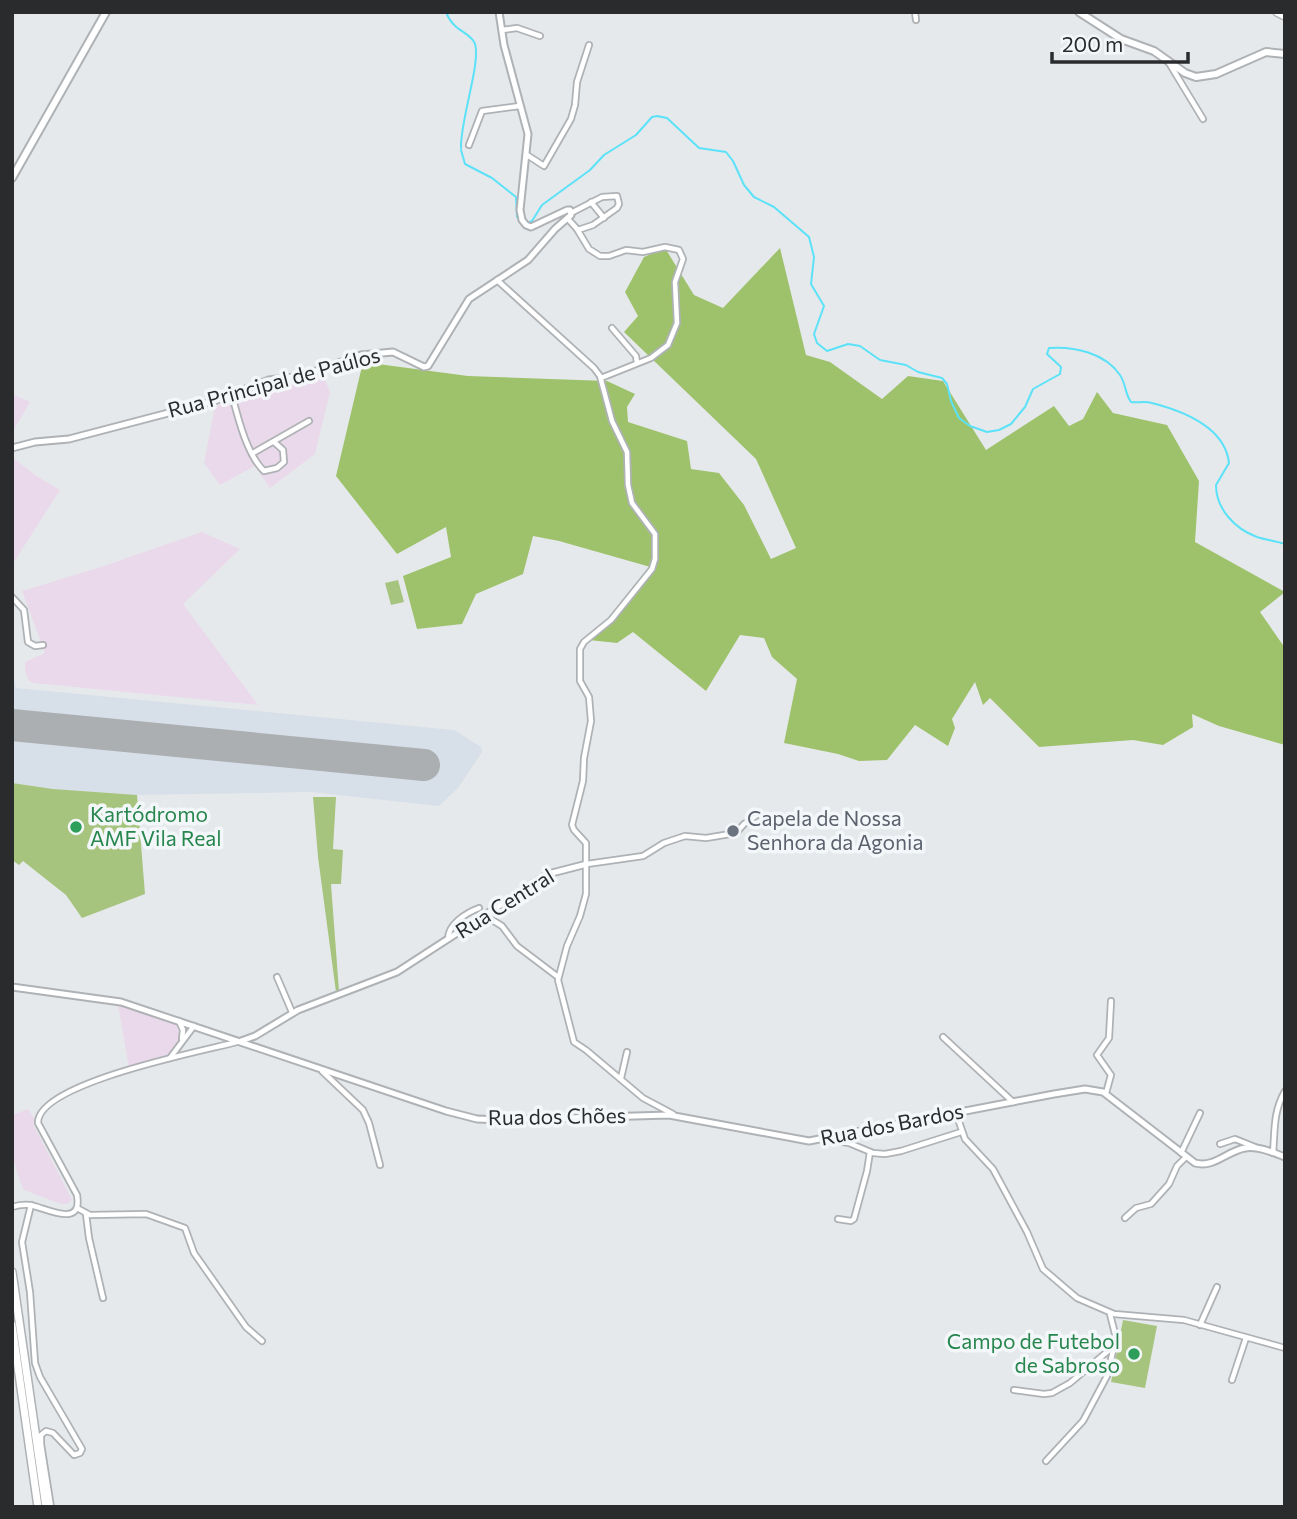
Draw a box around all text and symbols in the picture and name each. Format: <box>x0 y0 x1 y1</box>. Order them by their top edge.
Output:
scale bar <box>1052 21 1188 65</box>
text: 200 m <box>1062 31 1123 56</box>
street label: Rua Principal de Paúlos <box>165 341 382 422</box>
place label: Kartódromo AMF Vila Real <box>90 801 222 850</box>
place label: Capela de Nossa Senhora da Agonia <box>747 805 923 854</box>
marker: Kartódromo AMF Vila Real <box>68 819 84 835</box>
marker: Capela de Nossa Senhora da Agonia <box>725 823 741 839</box>
street label: Rua Central <box>450 863 558 943</box>
street label: Rua dos Bardos <box>818 1097 965 1150</box>
street label: Rua dos Chões <box>488 1102 626 1129</box>
place label: Campo de Futebol de Sabroso <box>947 1328 1120 1377</box>
marker: Campo de Futebol de Sabroso <box>1126 1346 1142 1362</box>

